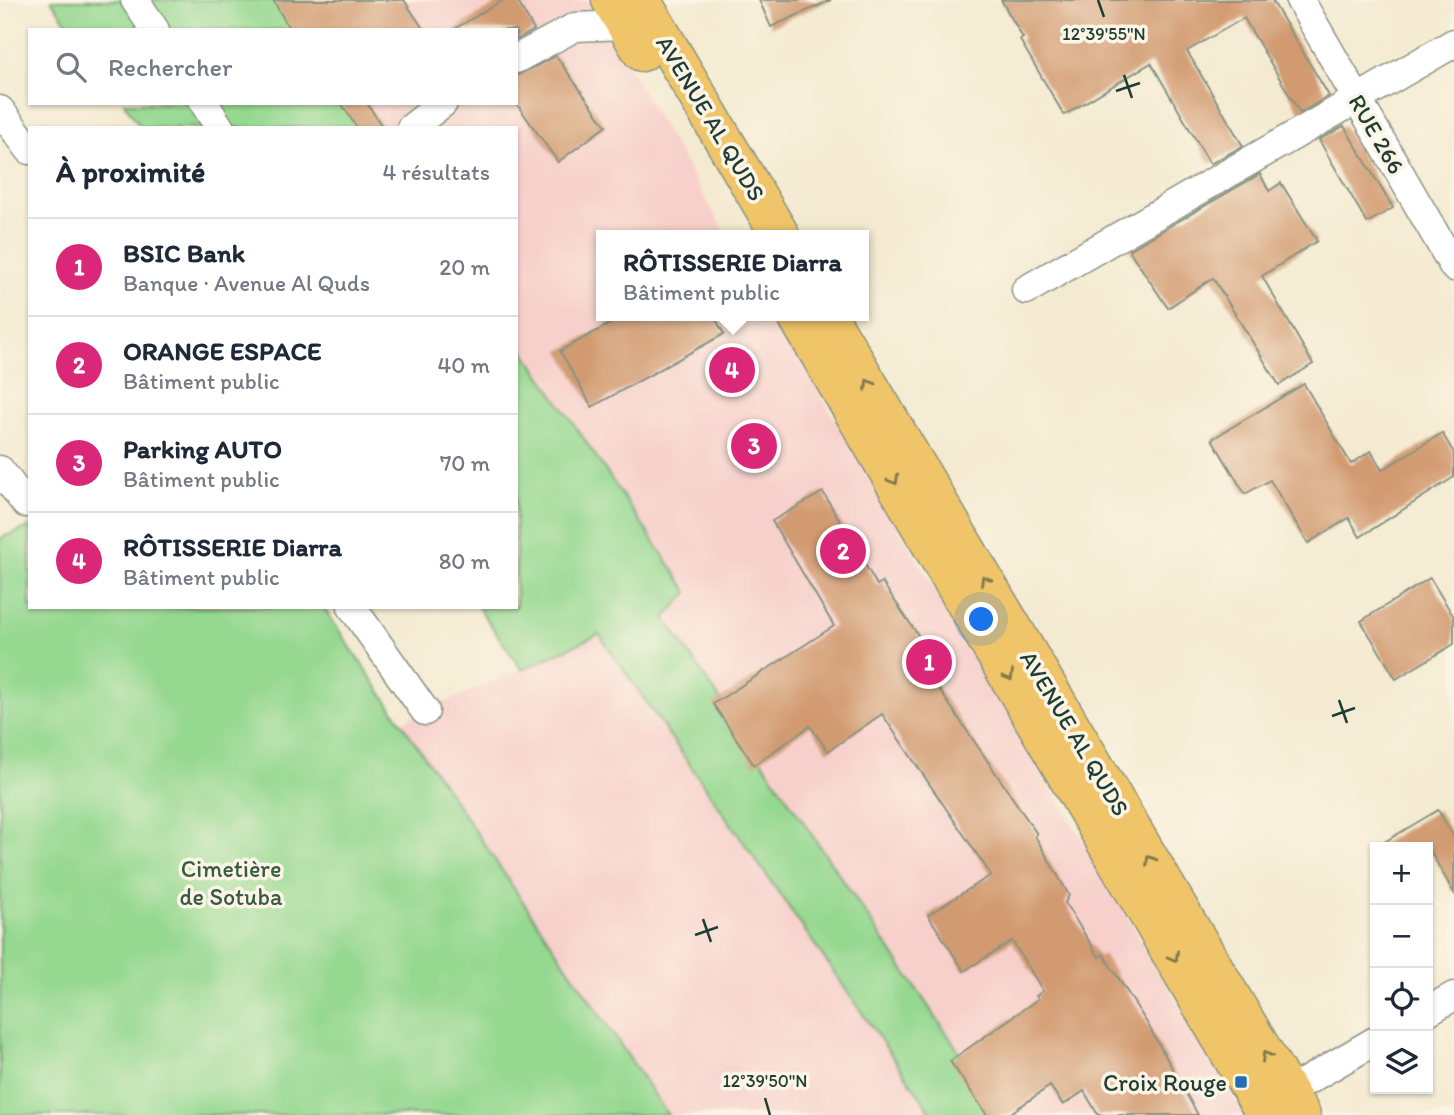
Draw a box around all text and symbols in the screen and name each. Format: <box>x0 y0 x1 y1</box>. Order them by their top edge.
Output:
text: 12°39'55"N <box>1062 23 1146 45</box>
search box <box>28 28 518 105</box>
street label: AVENUE AL QUDS <box>650 30 772 206</box>
icon: search <box>52 48 90 86</box>
text: Rechercher <box>108 51 232 83</box>
street label: RUE 266 <box>1343 89 1411 179</box>
text: À proximité <box>56 153 205 190</box>
text: 4 résultats <box>383 158 490 186</box>
popup <box>596 230 869 321</box>
text: BSIC Bank <box>123 237 245 269</box>
text: RÔTISSERIE Diarra <box>623 246 842 278</box>
text: 1 <box>74 253 84 281</box>
text: 20 m <box>439 253 490 281</box>
text: Banque · Avenue Al Quds <box>123 269 370 297</box>
text: Bâtiment public <box>623 278 780 306</box>
text: ORANGE ESPACE <box>123 335 322 367</box>
pin: 4 <box>709 344 755 396</box>
text: 2 <box>73 351 85 379</box>
text: 40 m <box>437 351 490 379</box>
text: Bâtiment public <box>123 367 280 395</box>
one-way arrow <box>864 379 877 392</box>
pin: 3 <box>731 420 777 472</box>
text: Parking AUTO <box>123 433 282 465</box>
text: 3 <box>73 449 85 477</box>
text: 70 m <box>440 449 490 477</box>
text: Bâtiment public <box>123 465 280 493</box>
one-way arrow <box>885 473 898 486</box>
pin: 2 <box>820 525 866 577</box>
text: RÔTISSERIE Diarra <box>123 531 342 563</box>
text: 4 <box>72 547 86 575</box>
text: 80 m <box>439 547 490 575</box>
text: Bâtiment public <box>123 563 280 591</box>
one-way arrow <box>980 575 993 588</box>
your location <box>964 602 998 636</box>
pin: 1 <box>906 636 952 688</box>
street label: AVENUE AL QUDS <box>1014 645 1136 821</box>
one-way arrow <box>1001 669 1014 682</box>
map controls <box>1370 842 1433 1094</box>
button: + <box>1370 842 1433 905</box>
park label: Cimetière de Sotuba <box>179 854 283 911</box>
one-way arrow <box>1145 855 1158 868</box>
button: − <box>1370 905 1433 968</box>
one-way arrow <box>1165 950 1178 963</box>
button: locate <box>1370 968 1433 1031</box>
button: layers <box>1370 1031 1433 1094</box>
one-way arrow <box>1261 1051 1274 1064</box>
place label: Croix Rouge <box>1103 1068 1227 1097</box>
text: 12°39'50"N <box>723 1070 807 1092</box>
marker: Croix Rouge <box>1233 1074 1249 1090</box>

